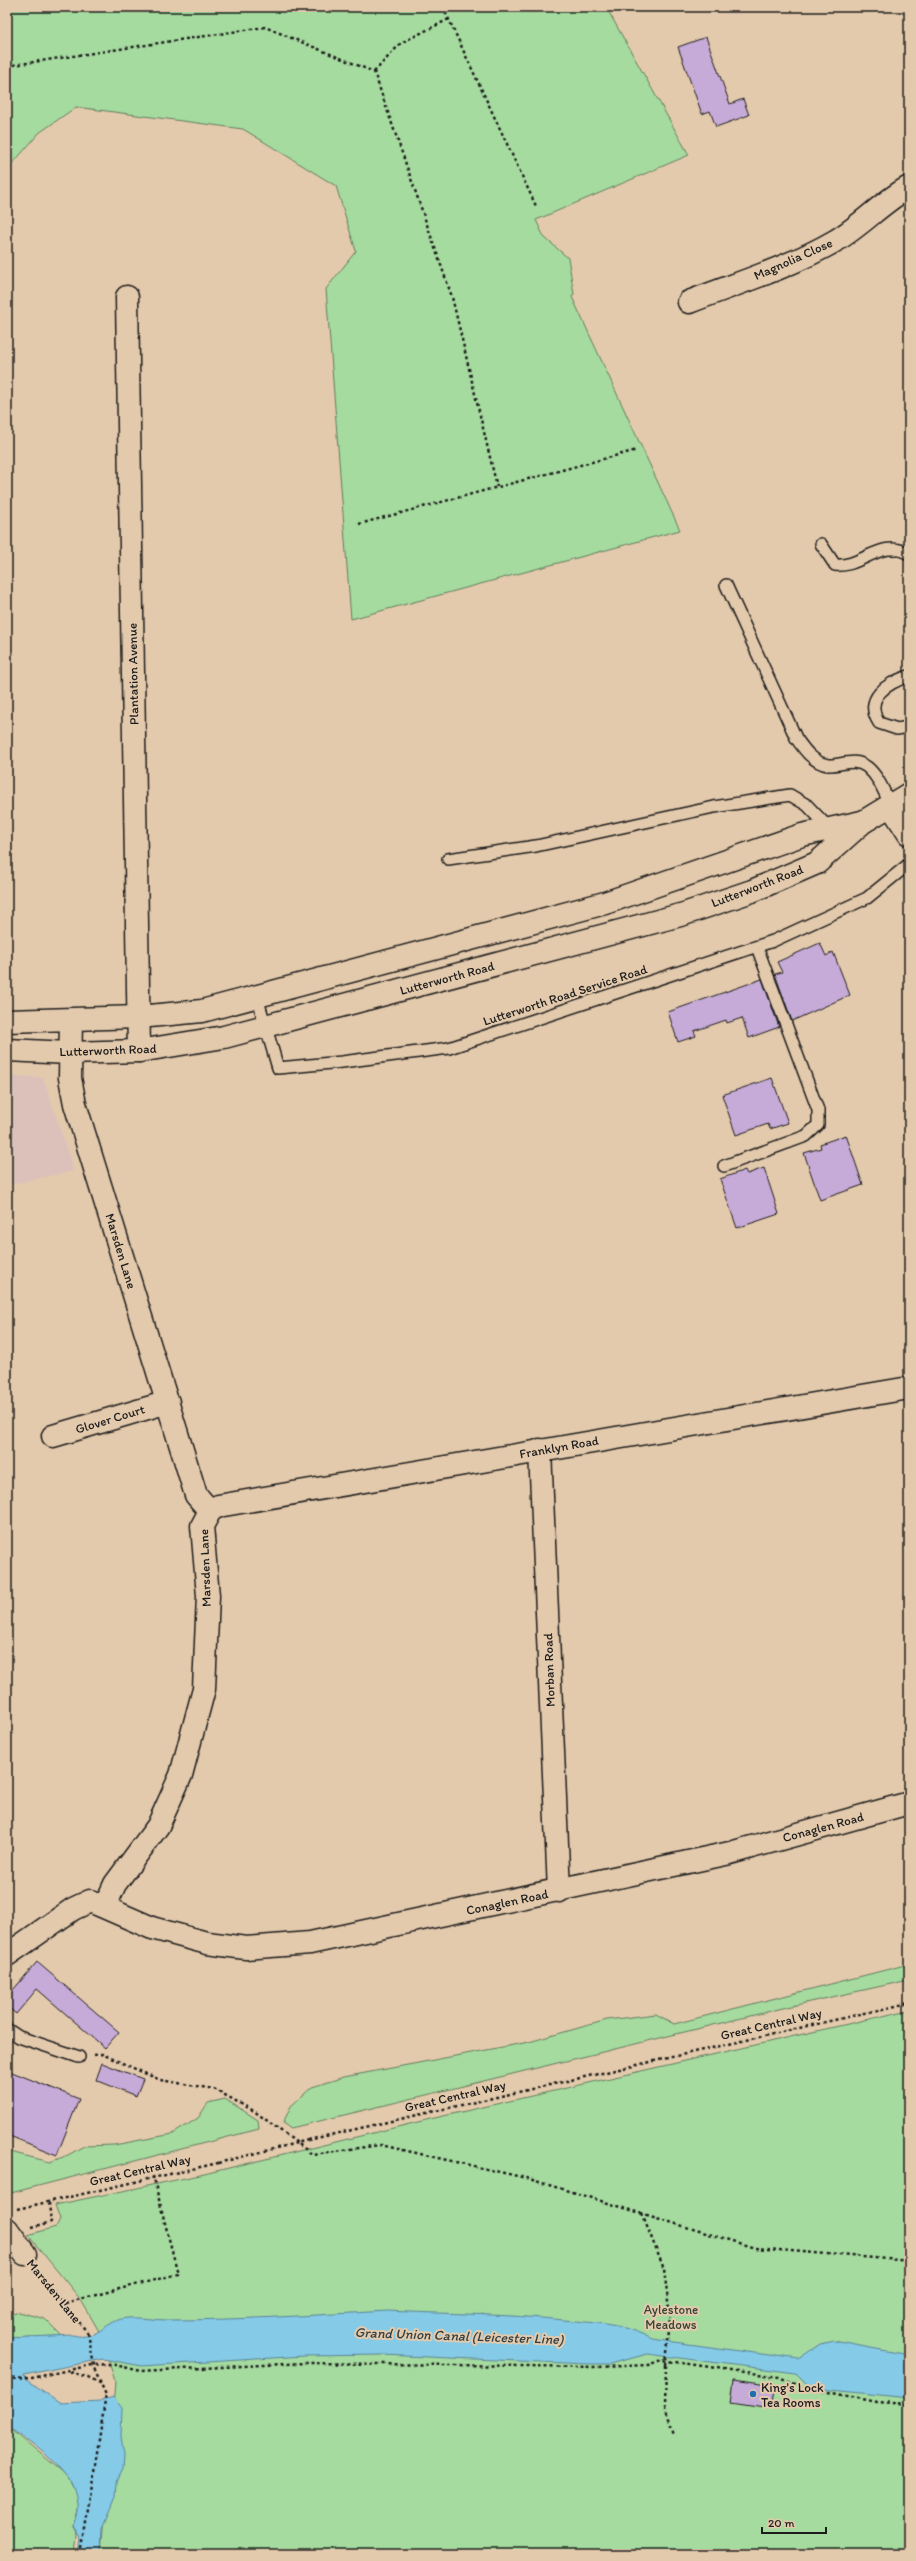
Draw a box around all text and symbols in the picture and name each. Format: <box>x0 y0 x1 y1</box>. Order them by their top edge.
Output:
street label: Magnolia Close <box>751 235 835 283</box>
street label: Plantation Avenue <box>125 623 141 725</box>
street label: Lutterworth Road <box>709 862 805 910</box>
street label: Lutterworth Road <box>398 958 496 998</box>
street label: Lutterworth Road Service Road <box>481 961 649 1029</box>
street label: Lutterworth Road <box>59 1041 157 1059</box>
street label: Marsden Lane <box>102 1212 140 1290</box>
street label: Glover Court <box>73 1401 147 1437</box>
street label: Franklyn Road <box>518 1433 600 1461</box>
street label: Marsden Lane <box>196 1529 214 1607</box>
street label: Morban Road <box>540 1633 558 1707</box>
street label: Conaglen Road <box>781 1809 865 1845</box>
street label: Conaglen Road <box>465 1886 549 1918</box>
street label: Great Central Way <box>719 2005 823 2043</box>
street label: Great Central Way <box>403 2077 507 2115</box>
street label: Great Central Way <box>88 2151 192 2189</box>
street label: Marsden Lane <box>24 2256 84 2326</box>
park label: Aylestone Meadows <box>644 2302 698 2332</box>
water label: Grand Union Canal (Leicester Line) <box>354 2324 564 2348</box>
place label: King's Lock Tea Rooms <box>761 2380 824 2410</box>
marker: King's Lock Tea Rooms <box>748 2389 758 2399</box>
scale bar <box>762 2509 826 2535</box>
text: 20 m <box>768 2516 795 2530</box>

